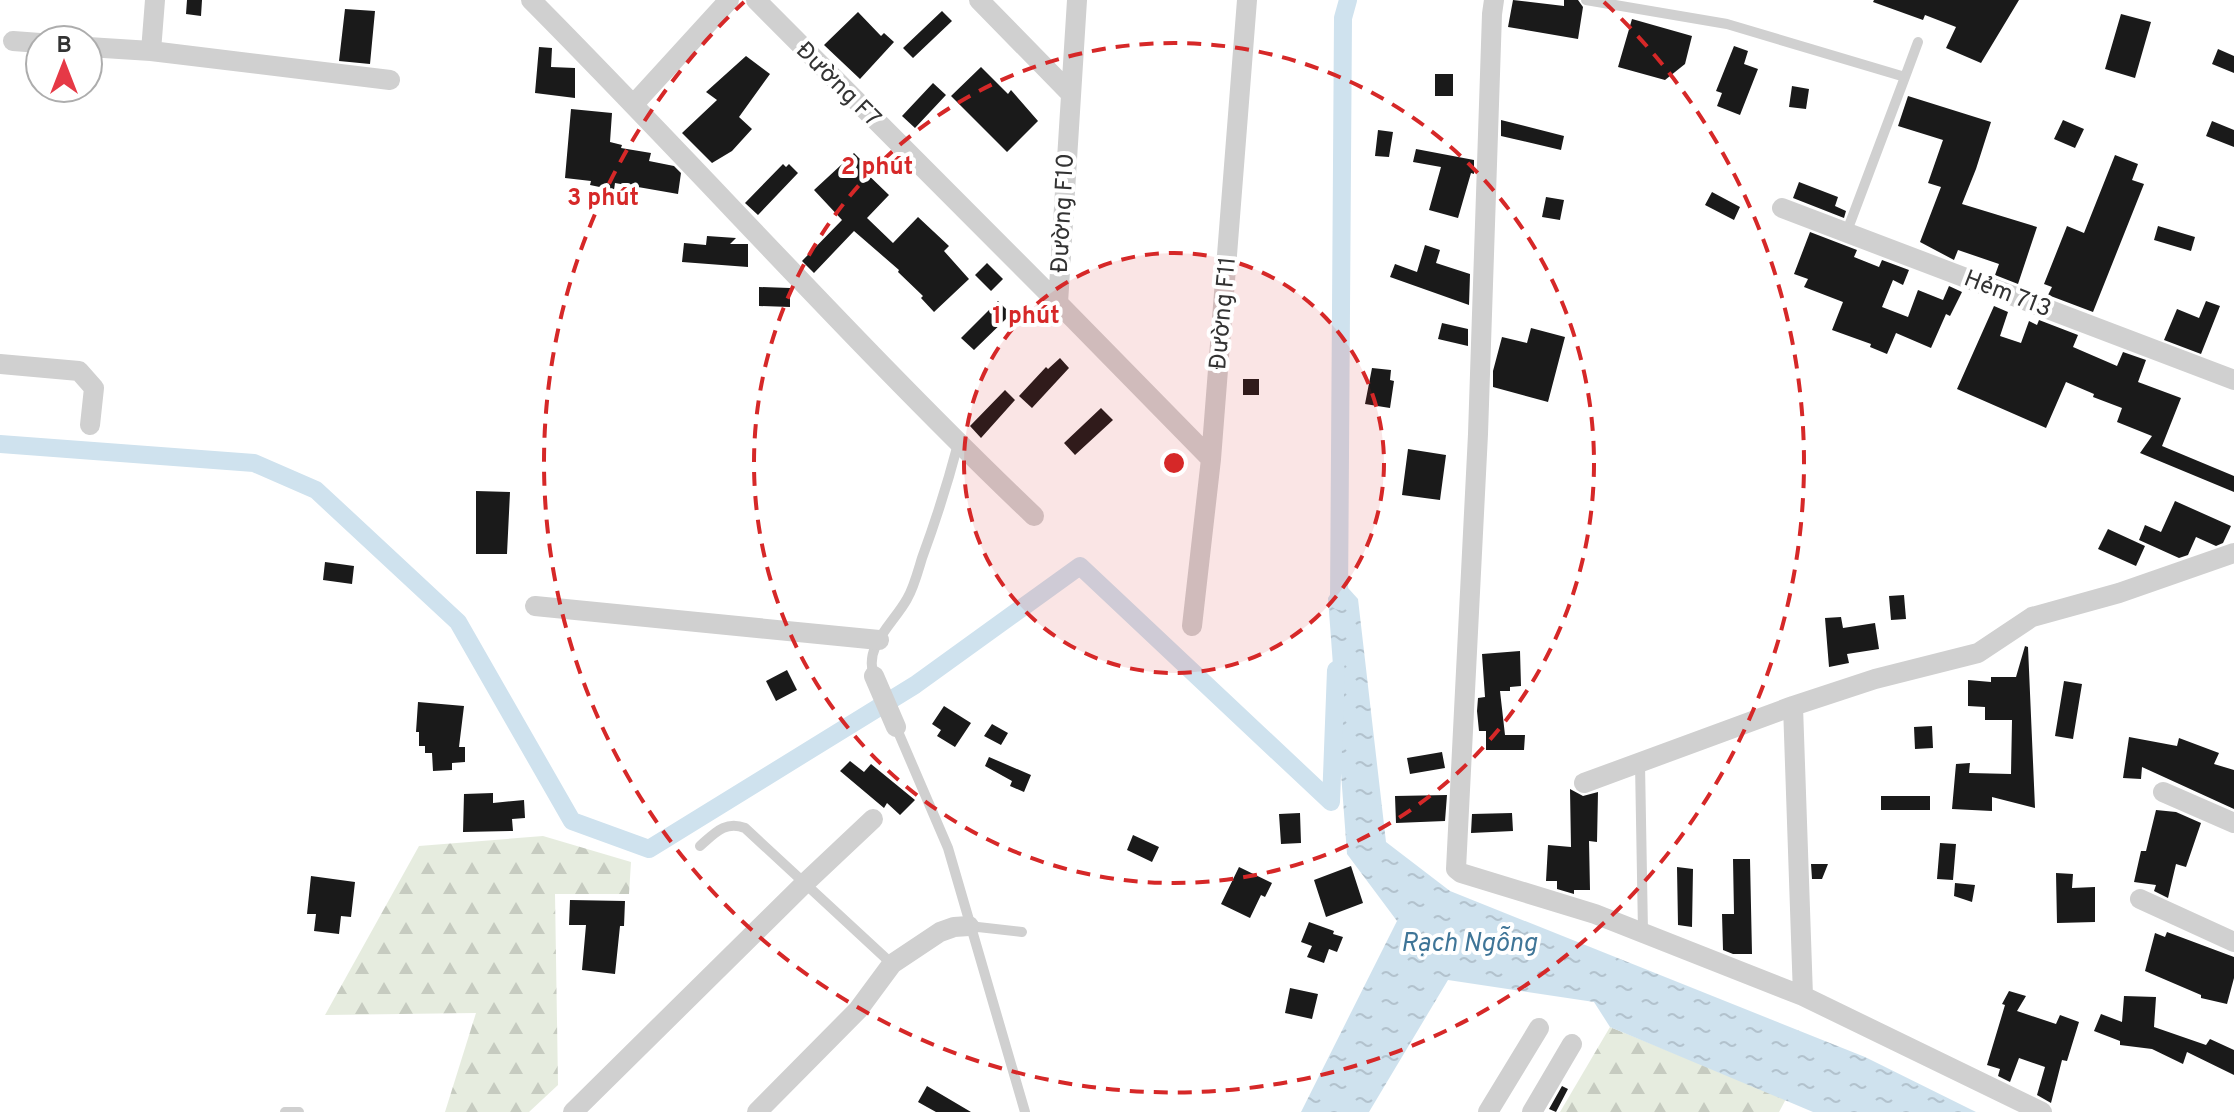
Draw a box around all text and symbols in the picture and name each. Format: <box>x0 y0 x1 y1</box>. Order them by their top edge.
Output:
north arrow <box>24 24 104 104</box>
text: B <box>56 33 72 60</box>
street label: Đường F7 <box>789 37 886 134</box>
street label: Đường F10 <box>1046 152 1082 274</box>
text: 2 phút <box>841 153 913 183</box>
text: 3 phút <box>567 184 639 214</box>
street label: Đường F11 <box>1204 255 1244 371</box>
street label: Hẻm 713 <box>1959 264 2055 325</box>
text: 1 phút <box>992 302 1060 332</box>
centre of rings <box>1160 449 1188 477</box>
water label: Rạch Ngỗng <box>1401 926 1538 961</box>

